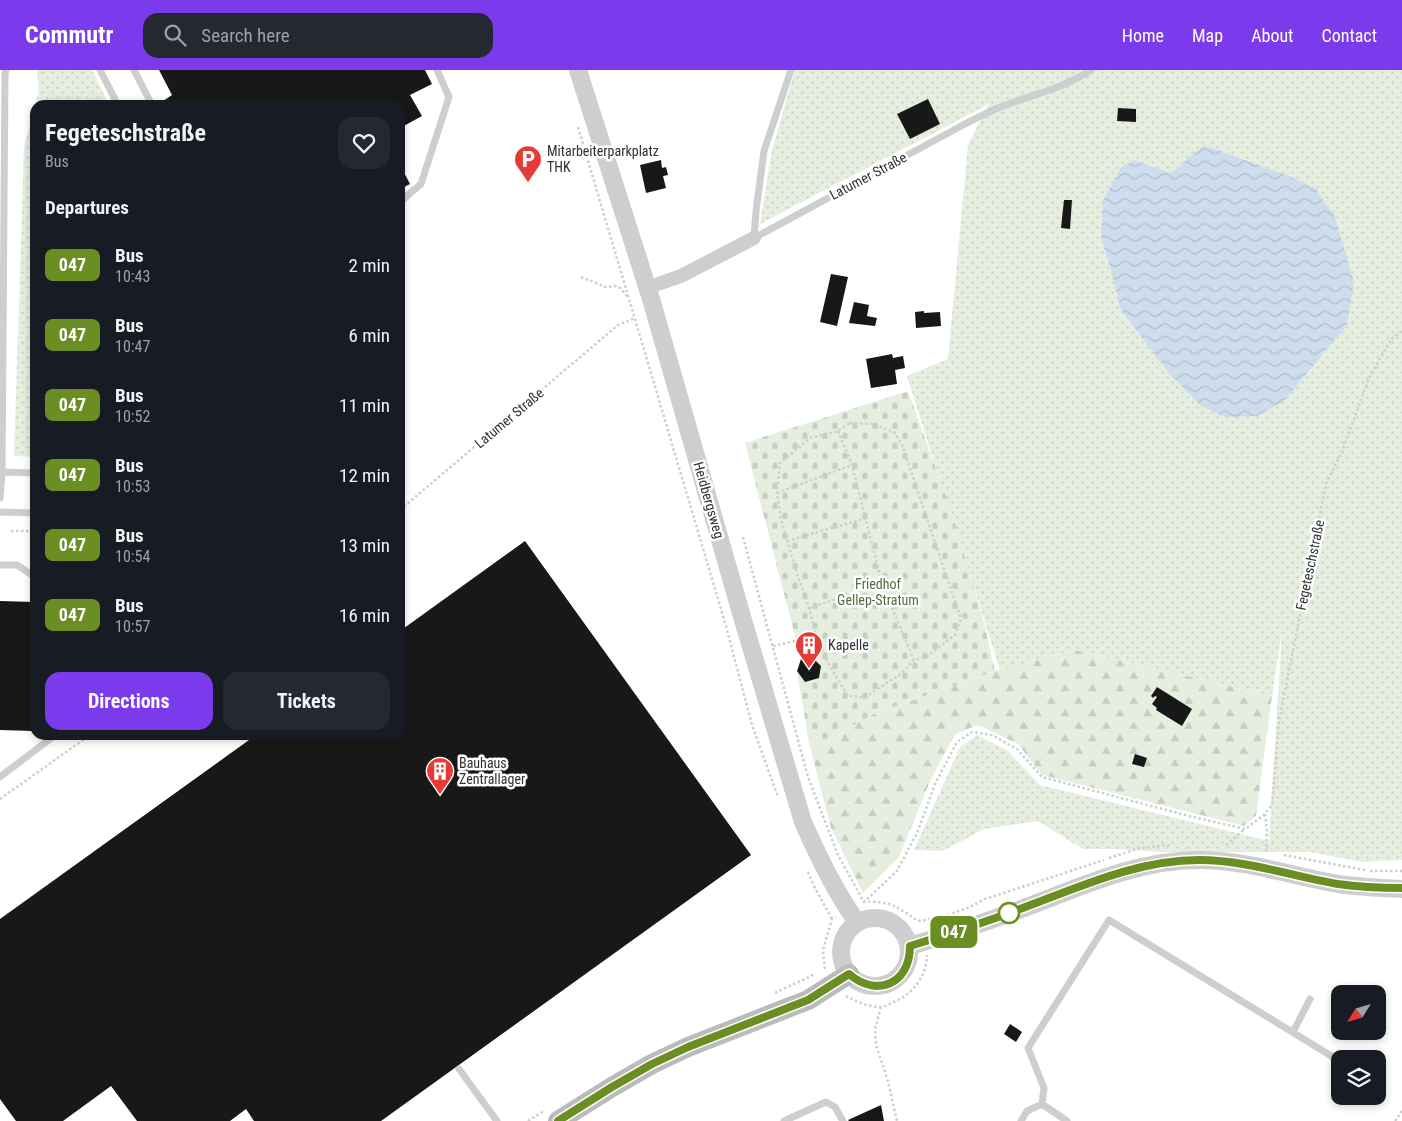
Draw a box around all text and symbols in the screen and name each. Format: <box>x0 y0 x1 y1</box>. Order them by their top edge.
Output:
search box <box>143 13 493 58</box>
text: Commutr <box>25 21 113 49</box>
icon: search <box>161 21 189 49</box>
text: Search here <box>201 24 290 47</box>
text: Home <box>1122 25 1164 46</box>
text: Map <box>1192 25 1223 46</box>
text: About <box>1251 25 1293 46</box>
text: Contact <box>1321 25 1377 46</box>
button: heart <box>338 117 390 169</box>
text: Fegeteschstraße <box>45 119 206 147</box>
place label: Mitarbeiterparkplatz THK <box>547 143 659 175</box>
parking icon: Mitarbeiterparkplatz THK <box>513 144 543 183</box>
street label: Latumer Straße <box>827 149 910 203</box>
text: Bus <box>45 152 69 171</box>
text: Departures <box>45 196 129 219</box>
text: Bus <box>115 244 144 267</box>
text: 047 <box>59 254 86 275</box>
text: 2 min <box>348 254 390 277</box>
text: 10:43 <box>115 267 150 286</box>
text: Bus <box>115 314 144 337</box>
text: 047 <box>59 324 86 345</box>
text: 6 min <box>348 324 390 347</box>
text: 10:47 <box>115 337 150 356</box>
text: Bus <box>115 384 144 407</box>
street label: Latumer Straße <box>471 384 547 451</box>
text: 047 <box>59 394 86 415</box>
text: 11 min <box>339 394 390 417</box>
text: 10:52 <box>115 407 150 426</box>
text: Bus <box>115 454 144 477</box>
street label: Heidbergsweg <box>690 460 728 540</box>
text: 047 <box>59 464 86 485</box>
text: 12 min <box>339 464 390 487</box>
text: 10:53 <box>115 477 150 496</box>
street label: Fegeteschstraße <box>1293 518 1327 612</box>
text: Bus <box>115 524 144 547</box>
text: 047 <box>59 534 86 555</box>
text: 13 min <box>339 534 390 557</box>
text: 10:54 <box>115 547 150 566</box>
park label: Friedhof Gellep-Stratum <box>837 576 919 608</box>
text: Bus <box>115 594 144 617</box>
text: 047 <box>59 604 86 625</box>
text: 16 min <box>339 604 390 627</box>
text: 10:57 <box>115 617 150 636</box>
building icon: Kapelle <box>794 630 824 669</box>
place label: Kapelle <box>828 637 869 653</box>
button: Directions <box>45 672 213 730</box>
button: Tickets <box>223 672 390 730</box>
place label: Bauhaus Zentrallager <box>459 755 525 787</box>
building icon: Bauhaus Zentrallager <box>425 756 455 795</box>
unlabelled marker <box>998 902 1020 924</box>
line badge: 047 <box>925 916 983 948</box>
text: 047 <box>940 921 968 942</box>
north arrow <box>1331 985 1386 1040</box>
map controls <box>1331 985 1386 1105</box>
button: layers <box>1331 1050 1386 1105</box>

